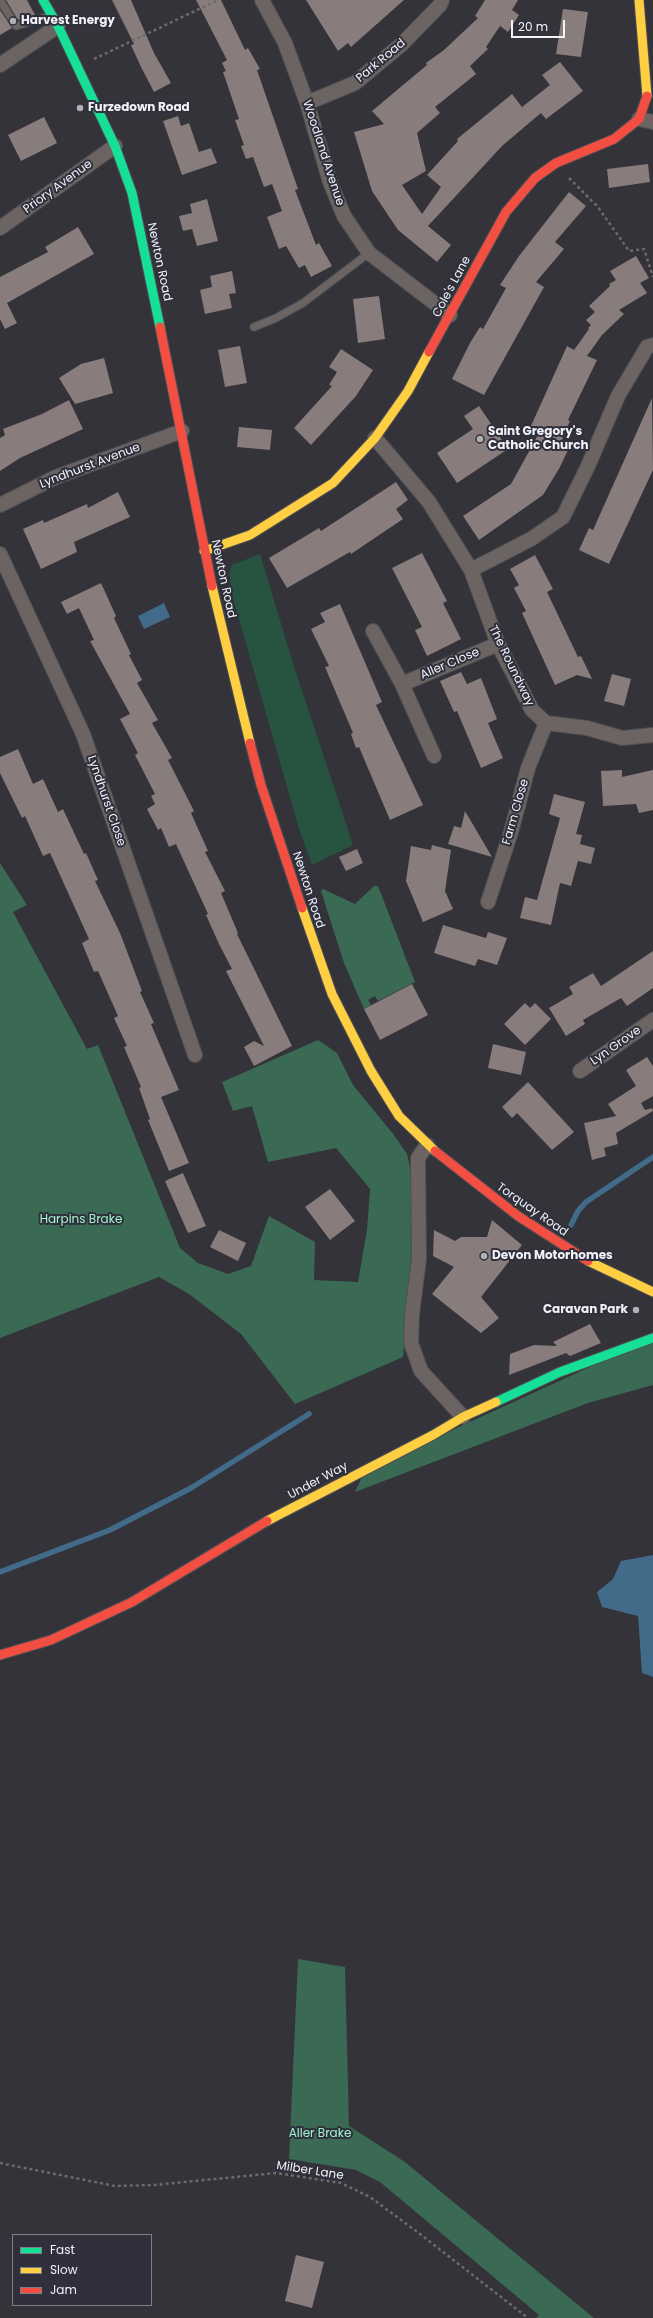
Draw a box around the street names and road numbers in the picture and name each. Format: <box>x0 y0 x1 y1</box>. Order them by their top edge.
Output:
street label: Park Road <box>353 36 409 86</box>
street label: Woodland Avenue <box>299 98 347 208</box>
street label: Priory Avenue <box>21 157 95 217</box>
street label: Newton Road <box>144 221 174 303</box>
street label: Cole's Lane <box>430 254 474 320</box>
street label: Lyndhurst Avenue <box>38 440 142 492</box>
street label: Newton Road <box>208 538 238 620</box>
street label: The Roundway <box>485 623 537 709</box>
street label: Aller Close <box>418 645 482 683</box>
street label: Lyndhurst Close <box>84 754 128 848</box>
street label: Farm Close <box>500 777 532 847</box>
street label: Newton Road <box>289 850 327 930</box>
street label: Lyn Grove <box>588 1023 644 1069</box>
street label: Torquay Road <box>494 1180 570 1240</box>
street label: Under Way <box>286 1459 350 1503</box>
street label: Milber Lane <box>275 2159 345 2183</box>

